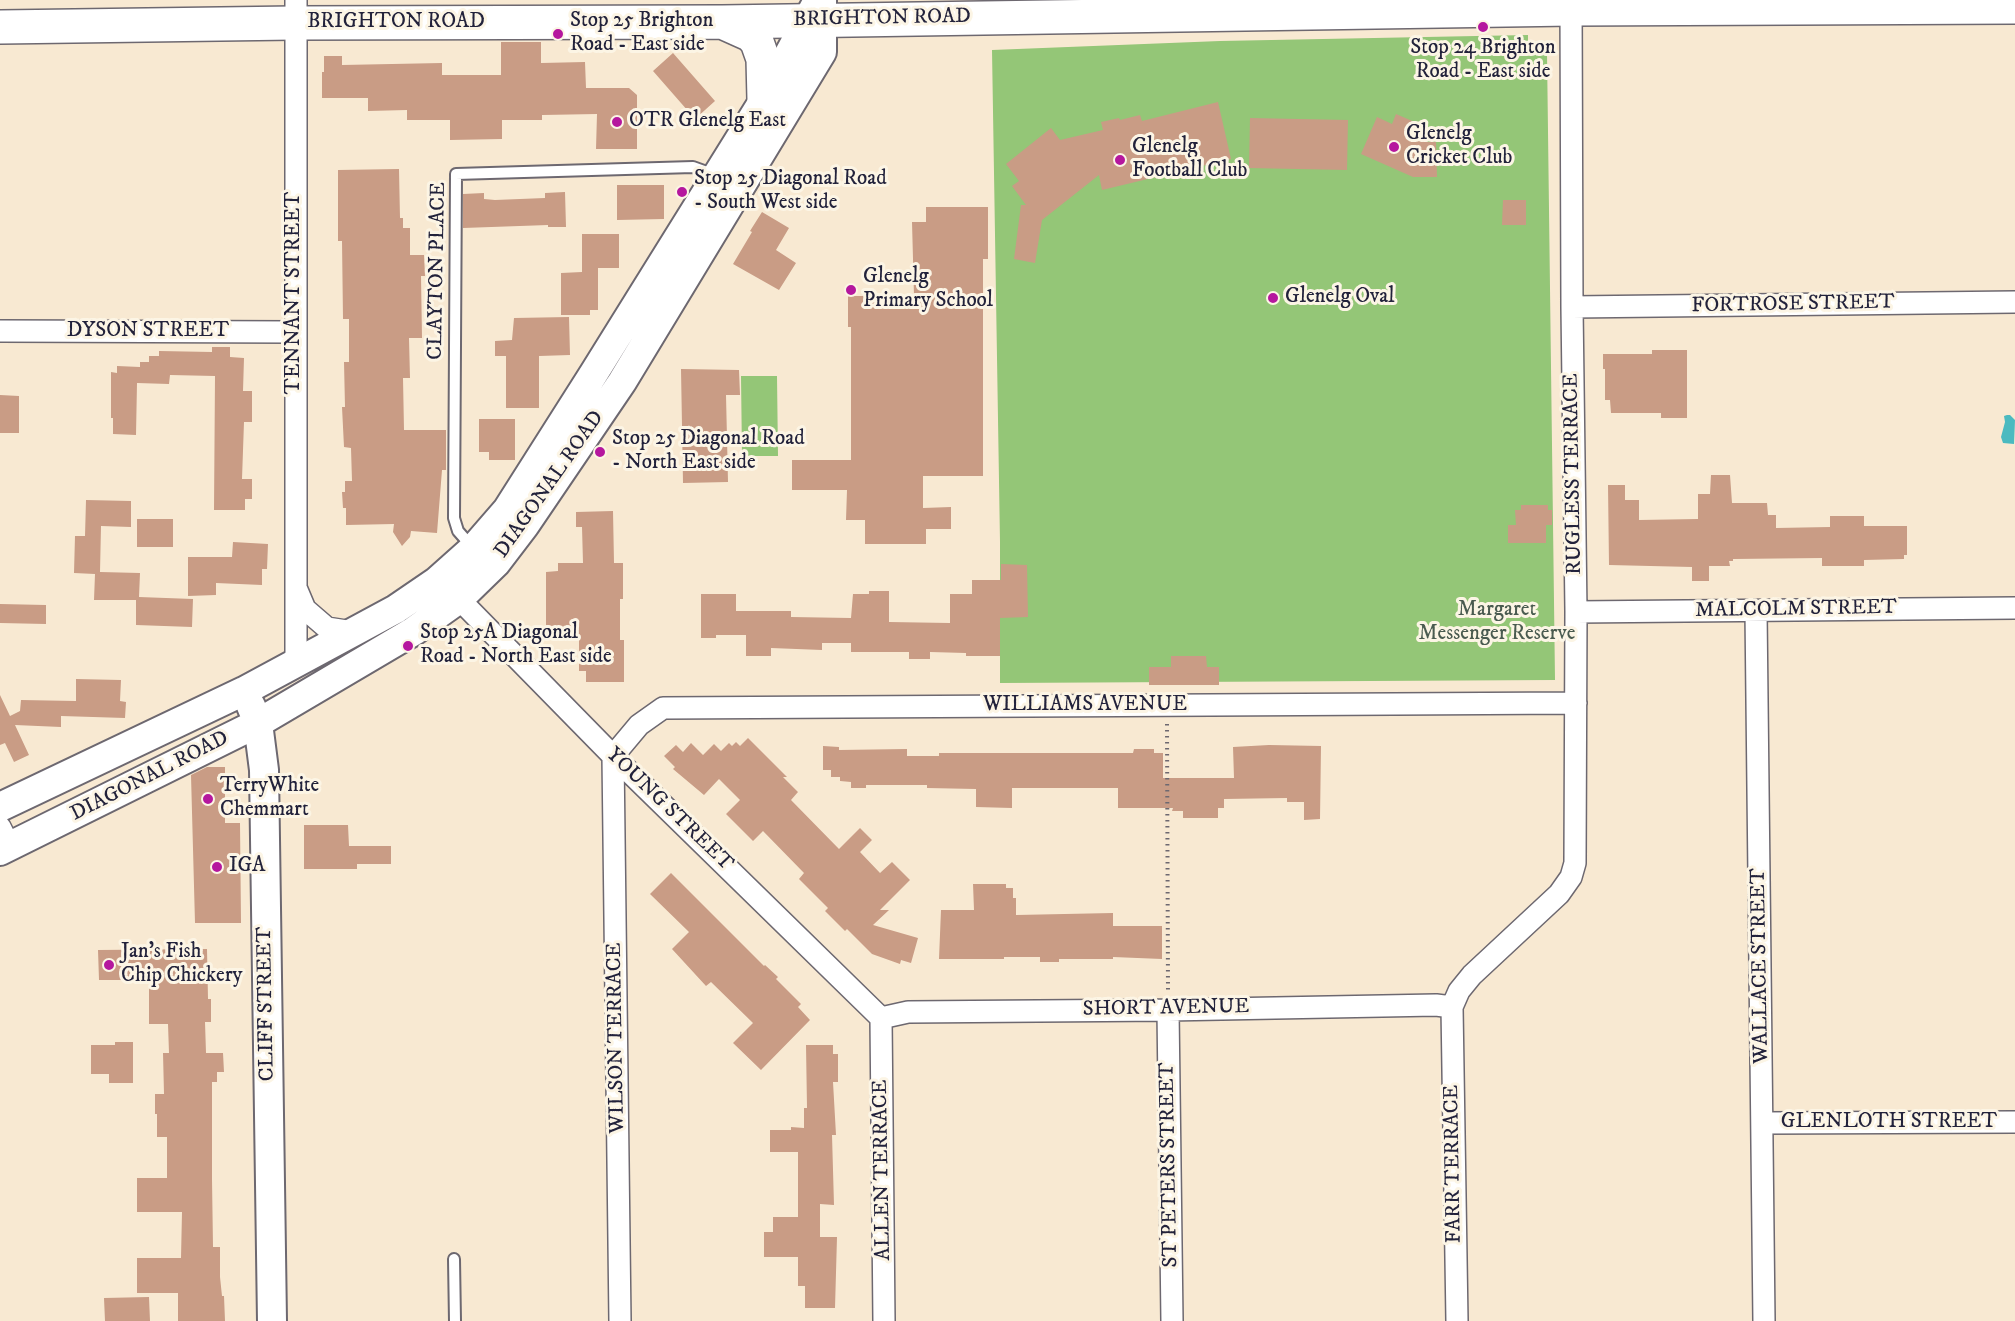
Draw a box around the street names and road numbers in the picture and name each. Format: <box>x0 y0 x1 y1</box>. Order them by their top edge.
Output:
street label: BRIGHTON ROAD <box>793 5 971 33</box>
street label: BRIGHTON ROAD <box>307 10 485 36</box>
street label: CLAYTON PLACE <box>424 182 452 360</box>
street label: TENNANT STREET <box>282 192 308 394</box>
street label: FORTROSE STREET <box>1691 291 1895 319</box>
street label: DYSON STREET <box>67 319 229 345</box>
street label: RUGLESS TERRACE <box>1560 373 1588 575</box>
street label: DIAGONAL ROAD <box>490 407 610 563</box>
street label: MALCOLM STREET <box>1695 596 1897 624</box>
street label: WILLIAMS AVENUE <box>983 693 1187 719</box>
street label: DIAGONAL ROAD <box>67 726 233 828</box>
street label: YOUNG STREET <box>600 743 738 877</box>
street label: WALLACE STREET <box>1747 868 1775 1064</box>
street label: CLIFF STREET <box>253 927 281 1081</box>
street label: WILSON TERRACE <box>603 942 631 1134</box>
street label: SHORT AVENUE <box>1082 995 1250 1023</box>
street label: ST PETERS STREET <box>1156 1062 1184 1268</box>
street label: ALLEN TERRACE <box>869 1079 897 1261</box>
street label: FARR TERRACE <box>1440 1084 1468 1244</box>
street label: GLENLOTH STREET <box>1781 1110 1997 1136</box>

